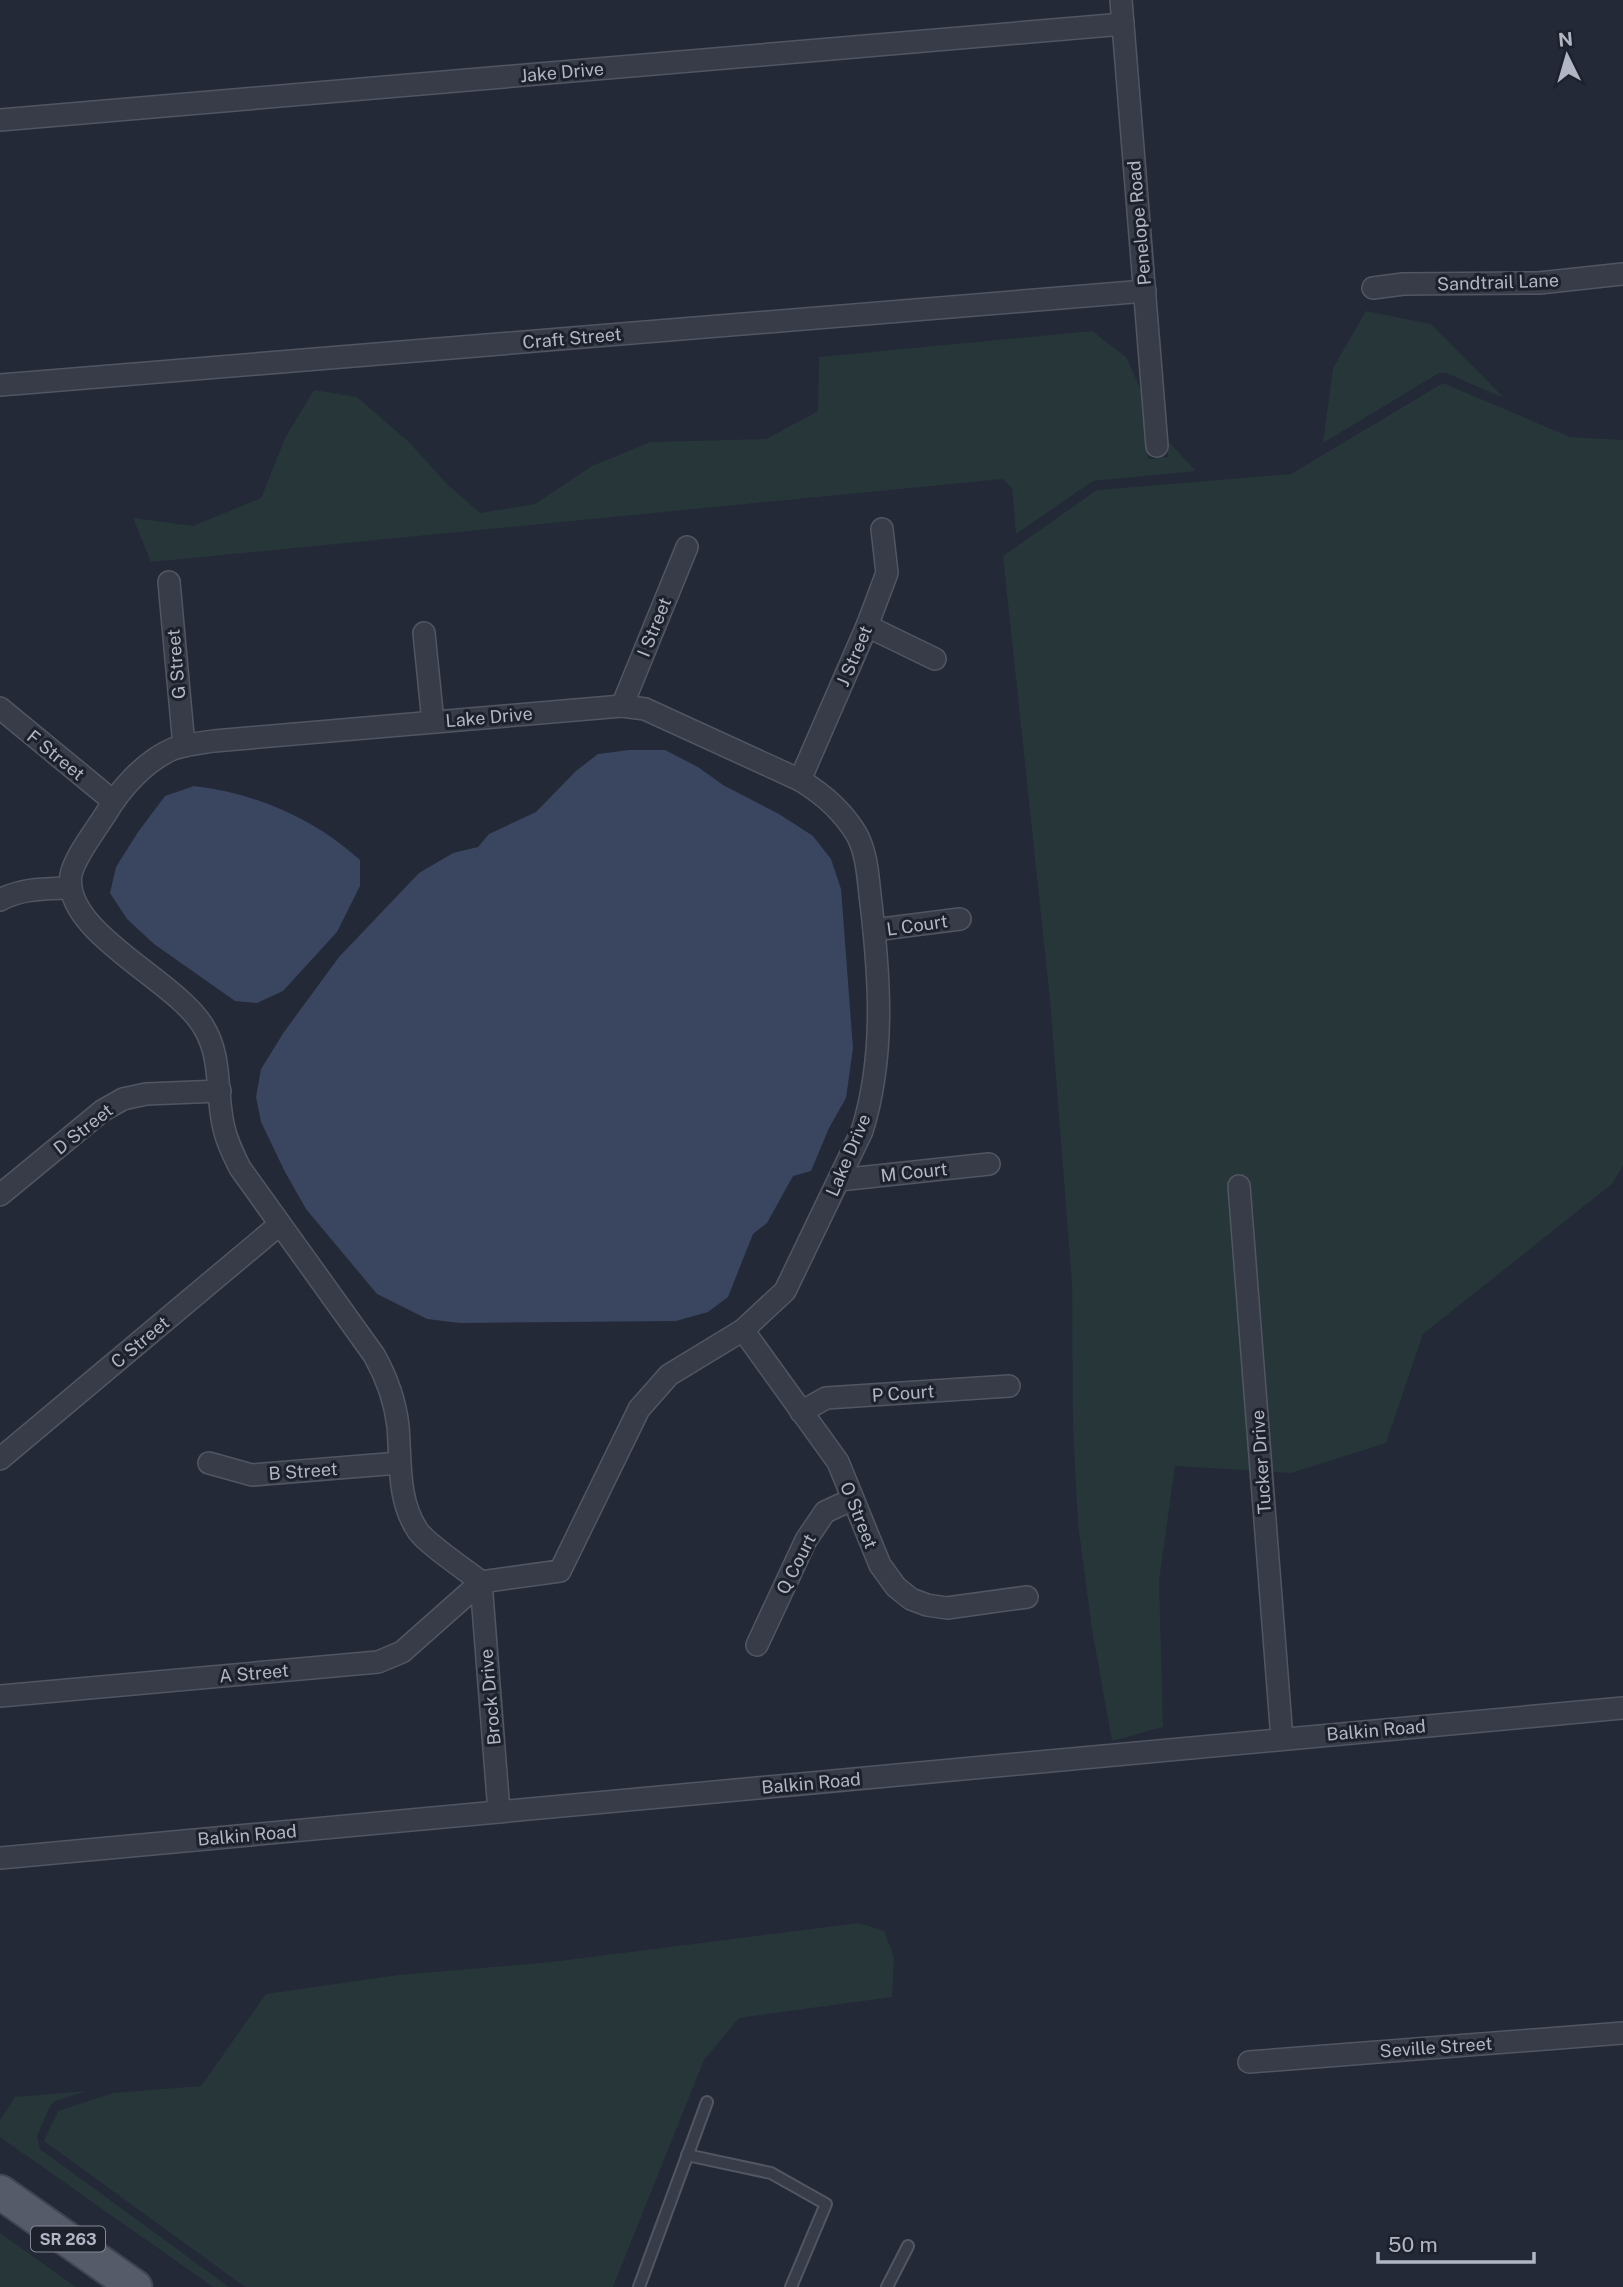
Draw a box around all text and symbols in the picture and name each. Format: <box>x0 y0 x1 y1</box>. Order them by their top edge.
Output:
north arrow <box>1532 21 1602 91</box>
text: N <box>1557 27 1574 51</box>
street label: Jake Drive <box>519 58 605 86</box>
street label: Penelope Road <box>1123 160 1155 286</box>
street label: Sandtrail Lane <box>1437 269 1559 295</box>
street label: Craft Street <box>522 323 622 353</box>
street label: I Street <box>633 594 675 660</box>
street label: J Street <box>832 622 876 690</box>
street label: G Street <box>162 628 190 700</box>
street label: Lake Drive <box>445 703 533 731</box>
street label: F Street <box>23 726 89 784</box>
street label: L Court <box>885 910 949 940</box>
street label: D Street <box>49 1099 117 1159</box>
street label: Lake Drive <box>821 1111 875 1199</box>
street label: M Court <box>880 1158 948 1186</box>
street label: C Street <box>107 1312 173 1372</box>
street label: P Court <box>871 1380 935 1406</box>
street label: Tucker Drive <box>1247 1409 1275 1515</box>
street label: B Street <box>268 1458 338 1484</box>
street label: O Street <box>836 1479 882 1551</box>
street label: Q Court <box>772 1530 820 1598</box>
street label: Brock Drive <box>475 1648 505 1746</box>
street label: A Street <box>218 1660 290 1686</box>
street label: Balkin Road <box>1326 1715 1426 1745</box>
street label: Balkin Road <box>761 1768 861 1798</box>
street label: Balkin Road <box>197 1820 297 1850</box>
street label: Seville Street <box>1379 2033 1493 2061</box>
scale bar <box>1378 2220 1534 2264</box>
road number: SR 263 <box>31 2226 105 2252</box>
text: 50 m <box>1388 2232 1438 2257</box>

